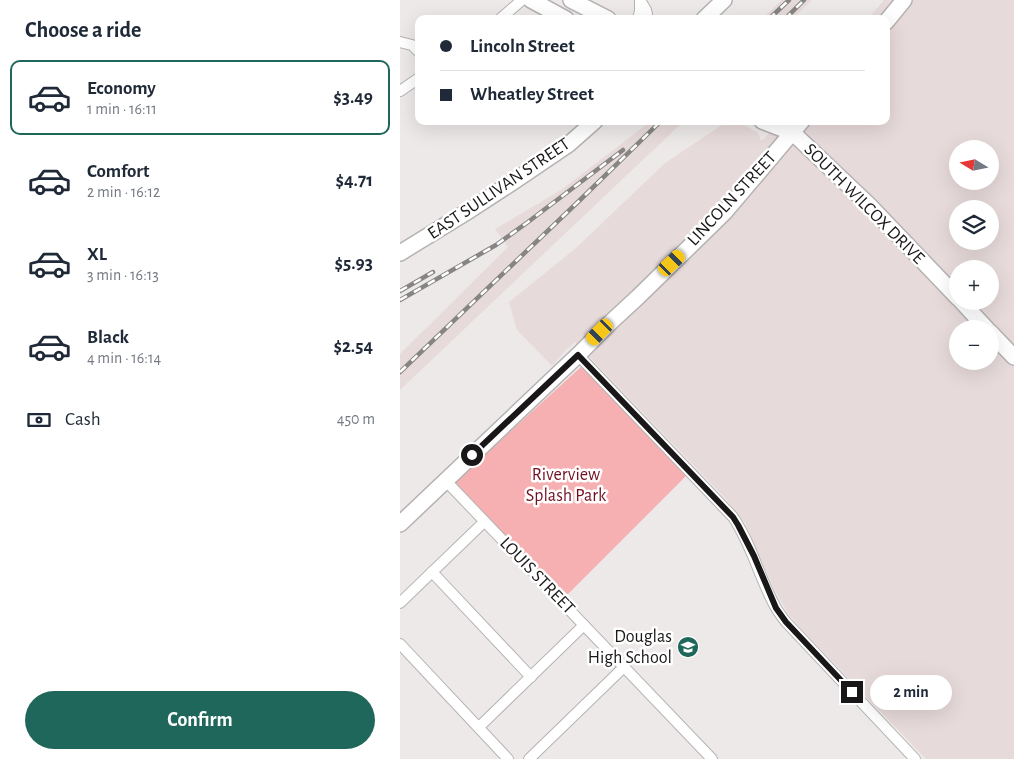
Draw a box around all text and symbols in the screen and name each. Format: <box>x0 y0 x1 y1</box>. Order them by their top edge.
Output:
text: Choose a ride <box>25 19 141 41</box>
text: Lincoln Street <box>470 37 575 56</box>
icon: car <box>27 75 72 120</box>
text: Economy <box>87 79 156 98</box>
text: Wheatley Street <box>470 85 594 104</box>
text: $3.49 <box>333 88 373 107</box>
text: 1 min · 16:11 <box>87 101 157 117</box>
street label: EAST SULLIVAN STREET <box>425 135 573 243</box>
street label: SOUTH WILCOX DRIVE <box>800 140 928 268</box>
north arrow <box>949 140 999 190</box>
map controls <box>949 140 999 370</box>
street label: LINCOLN STREET <box>684 148 780 249</box>
icon: car <box>27 158 72 203</box>
text: Comfort <box>87 162 149 181</box>
text: $4.71 <box>335 171 373 190</box>
text: 2 min · 16:12 <box>87 184 160 200</box>
button: layers <box>949 200 999 250</box>
icon: car <box>27 241 72 286</box>
text: XL <box>87 245 107 264</box>
car <box>656 247 688 279</box>
text: $5.93 <box>335 254 373 273</box>
button: + <box>949 260 999 310</box>
text: 3 min · 16:13 <box>87 267 159 283</box>
car <box>584 316 615 348</box>
button: − <box>949 320 999 370</box>
icon: car <box>27 324 72 369</box>
text: Black <box>87 328 129 347</box>
text: $2.54 <box>333 337 373 356</box>
text: 4 min · 16:14 <box>87 350 161 366</box>
icon: cash <box>25 406 53 434</box>
text: Cash <box>65 410 101 429</box>
text: 450 m <box>337 411 375 427</box>
route start <box>461 444 483 466</box>
park label: Riverview Splash Park <box>526 466 607 505</box>
street label: LOUIS STREET <box>496 534 578 618</box>
place label: Douglas High School <box>588 628 672 667</box>
school or university icon: Douglas High School <box>676 635 700 659</box>
callout: 2 min <box>870 674 952 710</box>
route end <box>841 681 863 703</box>
text: 2 min <box>893 684 929 700</box>
button: Confirm <box>25 691 375 749</box>

